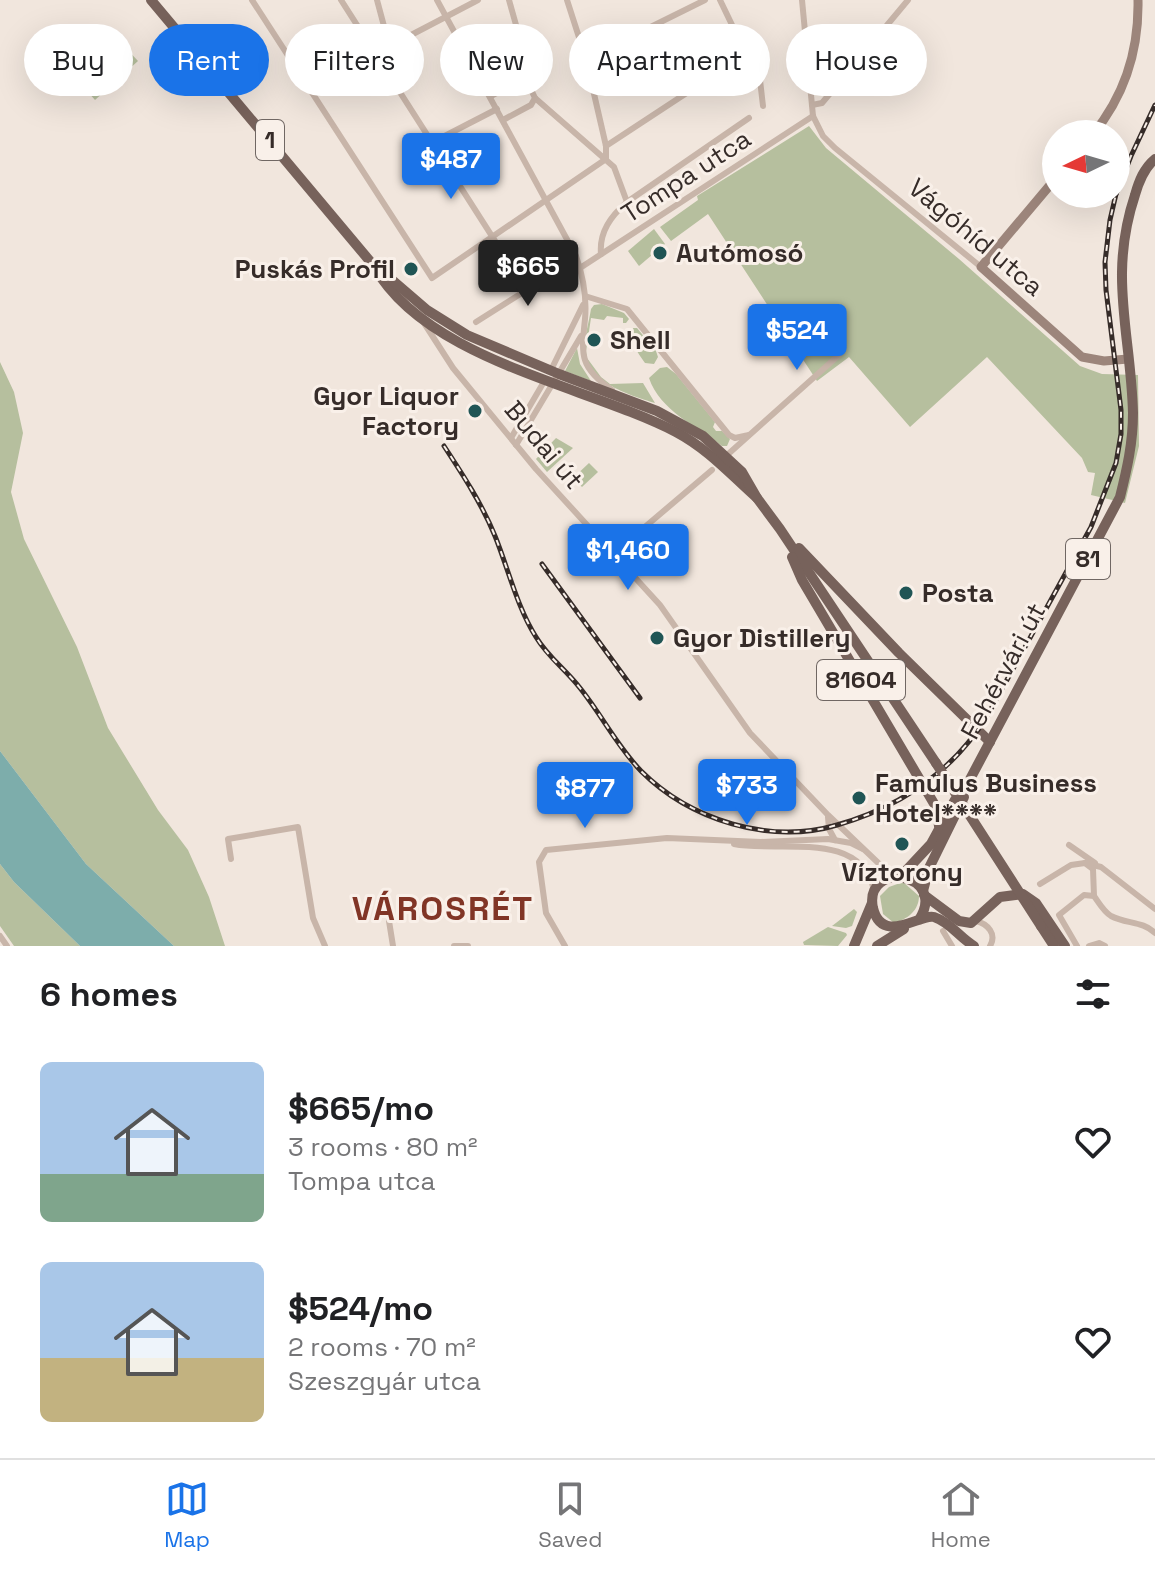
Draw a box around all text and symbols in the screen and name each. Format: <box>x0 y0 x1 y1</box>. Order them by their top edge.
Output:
chip: Buy <box>24 24 133 96</box>
chip: Rent <box>149 24 269 96</box>
chip: Filters <box>285 24 424 96</box>
chip: New <box>440 24 553 96</box>
chip: Apartment <box>569 24 770 96</box>
chip: House <box>786 24 927 96</box>
road number: 1 <box>256 120 284 160</box>
north arrow <box>1042 120 1130 208</box>
map controls <box>1042 120 1130 208</box>
street label: Tompa utca <box>615 122 757 230</box>
pin: $487 <box>404 133 498 201</box>
text: $487 <box>420 142 482 176</box>
street label: Vágóhíd utca <box>901 171 1051 303</box>
place label: Autómosó <box>676 236 803 270</box>
pin: $665 <box>481 240 575 308</box>
marker: Autómosó <box>651 244 669 262</box>
text: $665 <box>496 249 560 283</box>
place label: Puskás Profil <box>235 252 395 286</box>
marker: Puskás Profil <box>402 260 420 278</box>
pin: $524 <box>750 304 844 372</box>
text: $524 <box>766 313 828 347</box>
place label: Shell <box>610 323 671 357</box>
marker: Shell <box>585 331 603 349</box>
place label: Gyor Liquor Factory <box>313 379 459 443</box>
street label: Budai út <box>497 394 591 496</box>
marker: Gyor Liquor Factory <box>466 402 484 420</box>
pin: $1,460 <box>563 524 693 592</box>
text: $1,460 <box>586 533 670 567</box>
road number: 81 <box>1066 539 1110 579</box>
place label: Posta <box>922 576 994 610</box>
marker: Posta <box>897 584 915 602</box>
street label: Fehérvári út <box>953 597 1053 745</box>
place label: Gyor Distillery <box>673 621 851 655</box>
marker: Gyor Distillery <box>648 629 666 647</box>
road number: 81604 <box>817 660 905 700</box>
pin: $733 <box>700 759 794 827</box>
pin: $877 <box>538 762 632 830</box>
place label: Famulus Business Hotel**** <box>875 766 1097 830</box>
text: $733 <box>716 768 778 802</box>
text: $877 <box>555 771 615 805</box>
marker: Famulus Business Hotel**** <box>850 789 868 807</box>
marker: Víztorony <box>893 835 911 853</box>
place label: Víztorony <box>841 855 963 889</box>
district label: VÁROSRÉT <box>352 887 534 930</box>
icon: filters <box>1071 972 1115 1016</box>
text: 6 homes <box>40 973 178 1016</box>
text: $665/mo <box>288 1087 434 1130</box>
icon: home <box>104 1094 200 1190</box>
icon: heart <box>1071 1120 1115 1164</box>
text: 3 rooms · 80 m² <box>288 1130 478 1164</box>
text: Tompa utca <box>288 1164 435 1198</box>
text: $524/mo <box>288 1287 433 1330</box>
icon: home <box>104 1294 200 1390</box>
icon: heart <box>1071 1320 1115 1364</box>
text: 2 rooms · 70 m² <box>288 1330 476 1364</box>
text: Szeszgyár utca <box>288 1364 481 1398</box>
tab: Map <box>164 1477 210 1553</box>
tab: Saved <box>538 1477 603 1553</box>
tab: Home <box>931 1477 991 1553</box>

